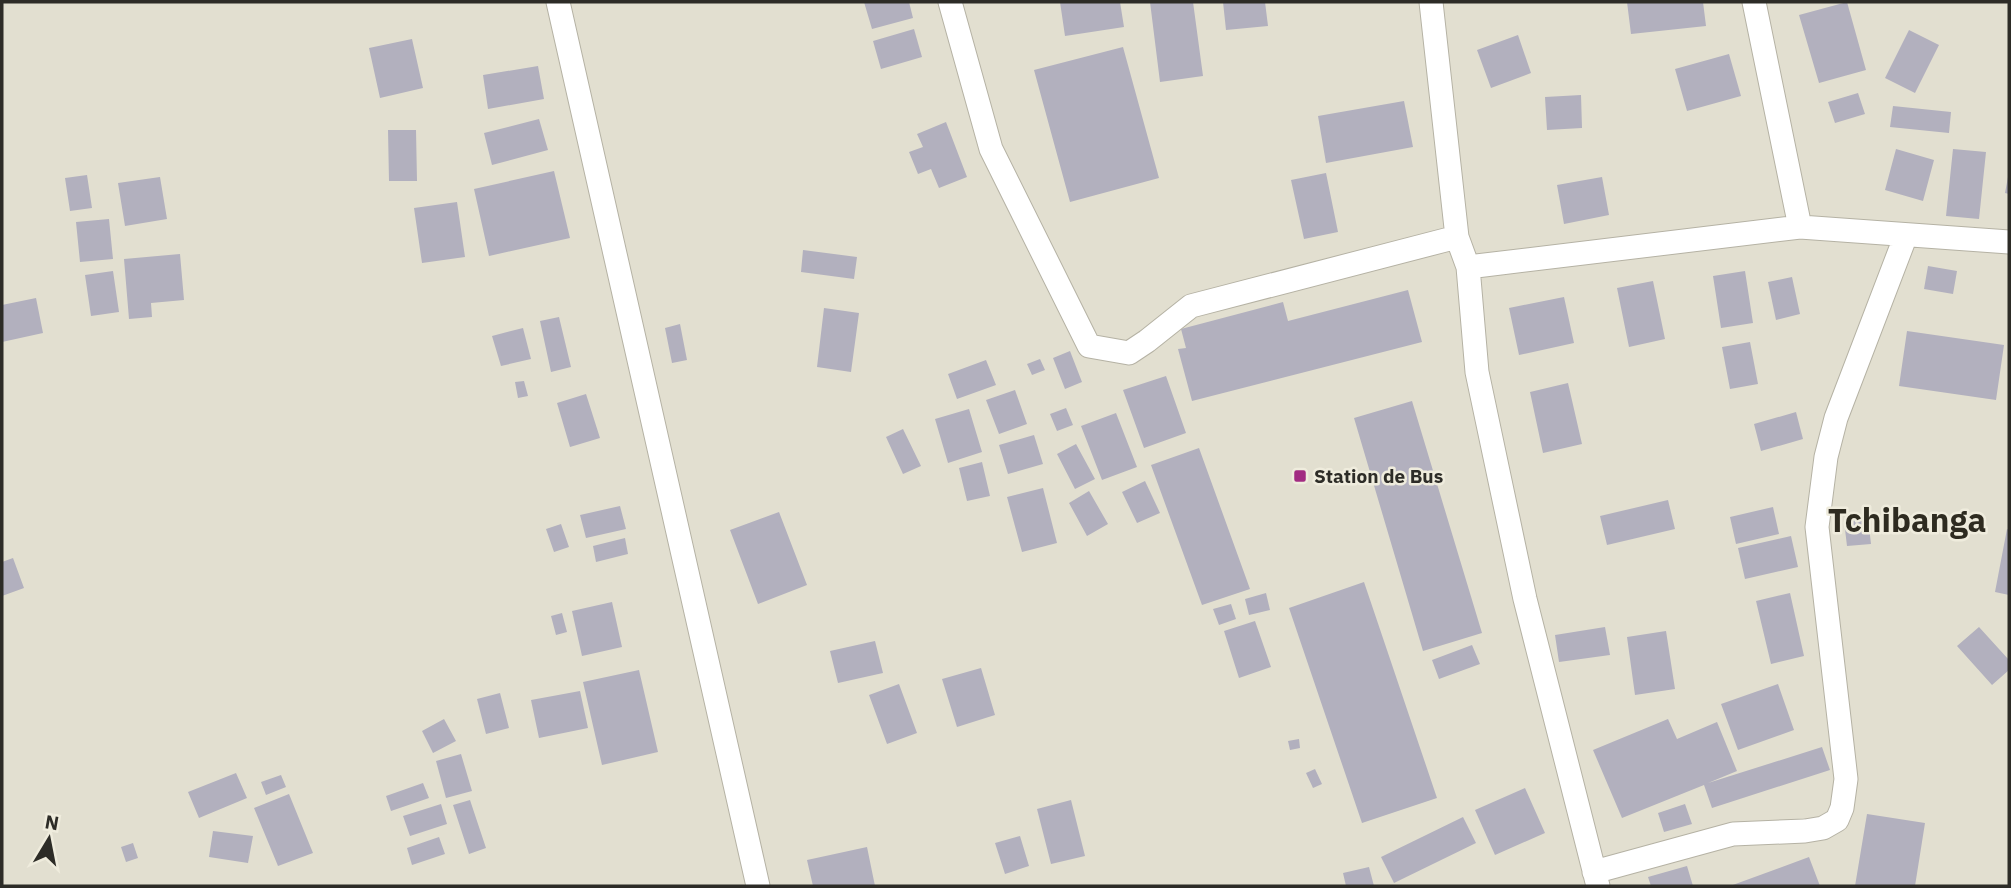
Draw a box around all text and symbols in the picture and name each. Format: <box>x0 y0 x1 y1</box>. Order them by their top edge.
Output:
place label: Station de Bus <box>1314 464 1443 488</box>
marker: Station de Bus <box>1292 468 1308 484</box>
district label: Tchibanga <box>1828 498 1986 541</box>
north arrow <box>14 804 84 874</box>
text: N <box>43 809 61 835</box>

